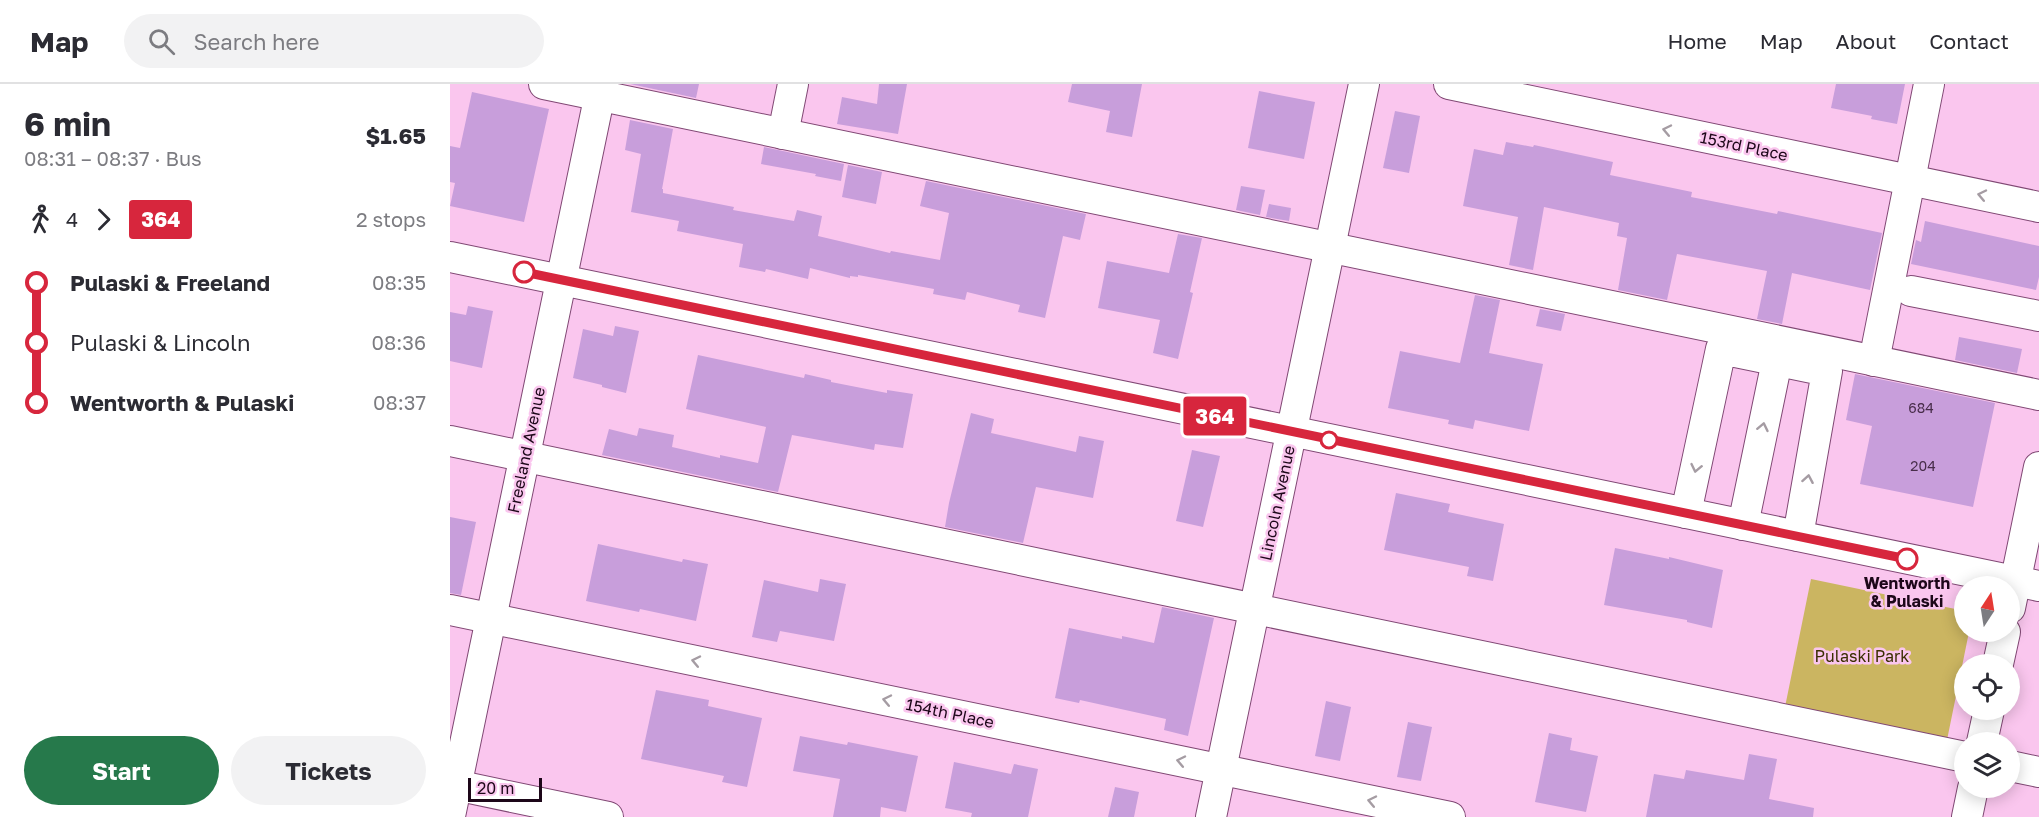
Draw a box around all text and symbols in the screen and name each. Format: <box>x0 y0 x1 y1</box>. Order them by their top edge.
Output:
search box <box>124 14 544 68</box>
text: Map <box>30 25 88 58</box>
icon: search <box>145 25 178 58</box>
text: Search here <box>193 28 319 55</box>
text: Home <box>1667 28 1727 54</box>
text: Map <box>1760 28 1803 54</box>
text: About <box>1836 28 1896 54</box>
text: Contact <box>1929 28 2009 54</box>
text: 6 min <box>24 104 111 143</box>
text: $1.65 <box>365 122 426 149</box>
one-way arrow <box>1663 124 1673 137</box>
street label: 153rd Place <box>1698 127 1790 165</box>
text: 08:31 – 08:37 · Bus <box>24 146 202 170</box>
one-way arrow <box>1977 189 1987 202</box>
icon: walk <box>24 203 57 236</box>
icon: forward <box>87 203 120 236</box>
text: 364 <box>141 206 180 232</box>
text: 4 <box>66 207 78 231</box>
text: 2 stops <box>356 207 426 231</box>
unlabelled marker <box>513 261 535 283</box>
text: Pulaski & Freeland <box>70 269 270 296</box>
text: 08:35 <box>372 270 426 294</box>
text: Pulaski & Lincoln <box>70 329 251 356</box>
text: 08:36 <box>372 330 426 354</box>
street label: Freeland Avenue <box>503 385 549 515</box>
text: Wentworth & Pulaski <box>70 389 294 416</box>
text: 08:37 <box>373 390 426 414</box>
line badge: 364 <box>1180 396 1250 436</box>
house number: 684 <box>1908 399 1934 416</box>
text: 364 <box>1195 403 1235 429</box>
one-way arrow <box>1756 422 1769 432</box>
unlabelled marker <box>1320 431 1338 449</box>
street label: Lincoln Avenue <box>1255 444 1299 562</box>
house number: 204 <box>1910 457 1936 474</box>
one-way arrow <box>1690 463 1703 473</box>
one-way arrow <box>1801 474 1814 484</box>
marker: Wentworth & Pulaski <box>1896 548 1918 570</box>
place label: Wentworth & Pulaski <box>1864 573 1950 611</box>
north arrow <box>1954 576 2020 642</box>
map controls <box>1954 576 2020 798</box>
park label: Pulaski Park <box>1815 646 1909 666</box>
button: locate <box>1954 654 2020 720</box>
one-way arrow <box>692 655 702 668</box>
one-way arrow <box>883 694 893 707</box>
street label: 154th Place <box>904 694 996 732</box>
button: layers <box>1954 732 2020 798</box>
button: Start <box>24 736 219 805</box>
button: Tickets <box>231 736 426 805</box>
one-way arrow <box>1176 755 1186 768</box>
scale bar <box>468 775 542 802</box>
text: 20 m <box>477 778 514 798</box>
one-way arrow <box>1367 795 1377 808</box>

